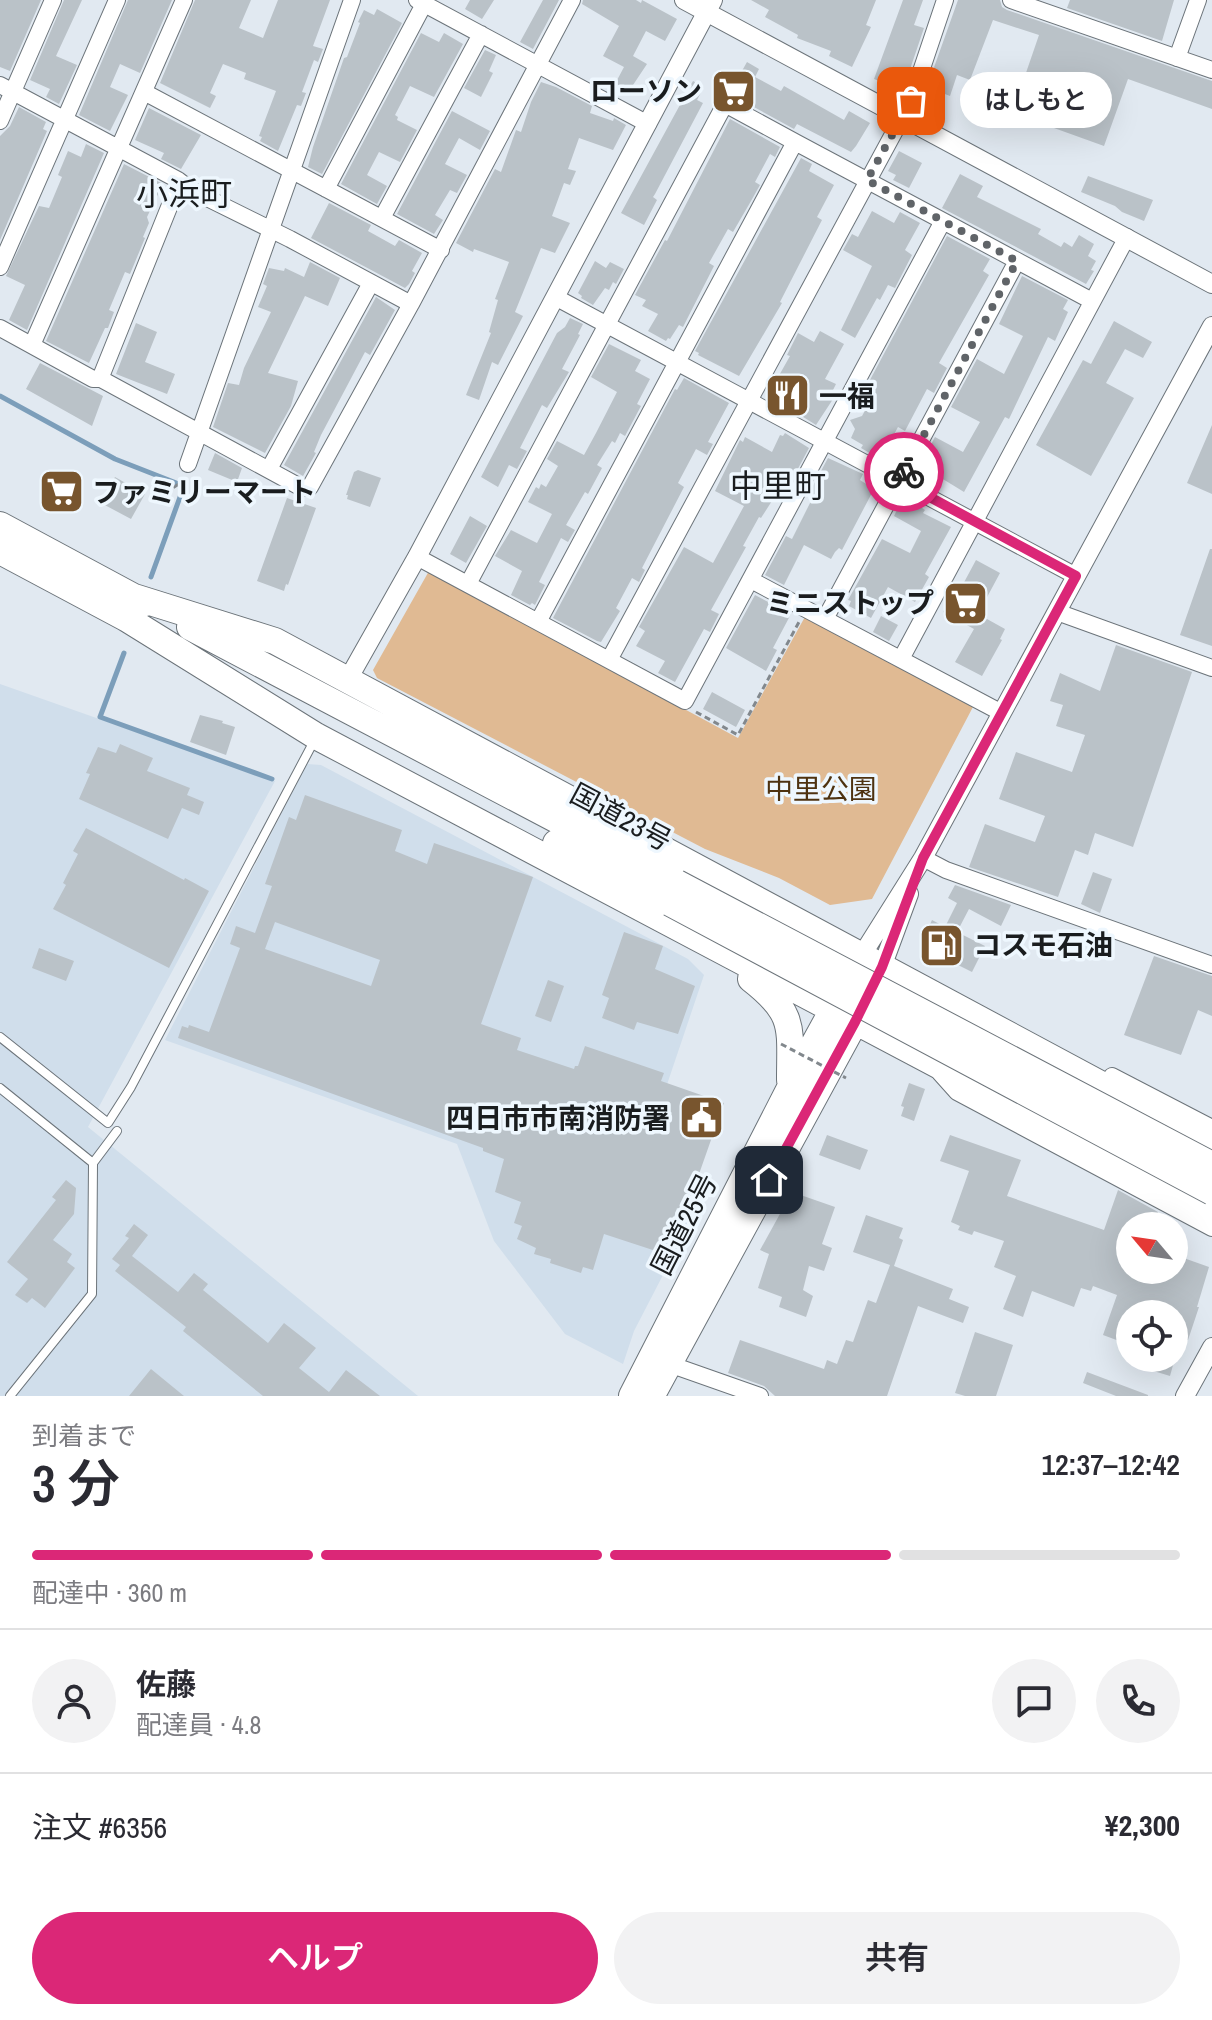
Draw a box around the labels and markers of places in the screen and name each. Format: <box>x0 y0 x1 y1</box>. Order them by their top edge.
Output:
supermarket icon: ローソン <box>709 67 757 115</box>
pin <box>877 67 945 135</box>
place label: ローソン <box>590 72 702 110</box>
callout: はしもと <box>959 73 1111 129</box>
restaurant icon: 一福 <box>764 372 812 420</box>
place label: 一福 <box>819 377 875 415</box>
supermarket icon: ファミリーマート <box>37 468 85 516</box>
place label: ファミリーマート <box>92 473 316 511</box>
supermarket icon: ミニストップ <box>941 579 989 627</box>
place label: ミニストップ <box>766 584 934 622</box>
fuel station icon: コスモ石油 <box>918 921 966 969</box>
place label: コスモ石油 <box>973 926 1113 964</box>
public building icon: 四日市市南消防署 <box>677 1094 725 1142</box>
place label: 四日市市南消防署 <box>446 1099 670 1137</box>
pin <box>735 1146 803 1214</box>

